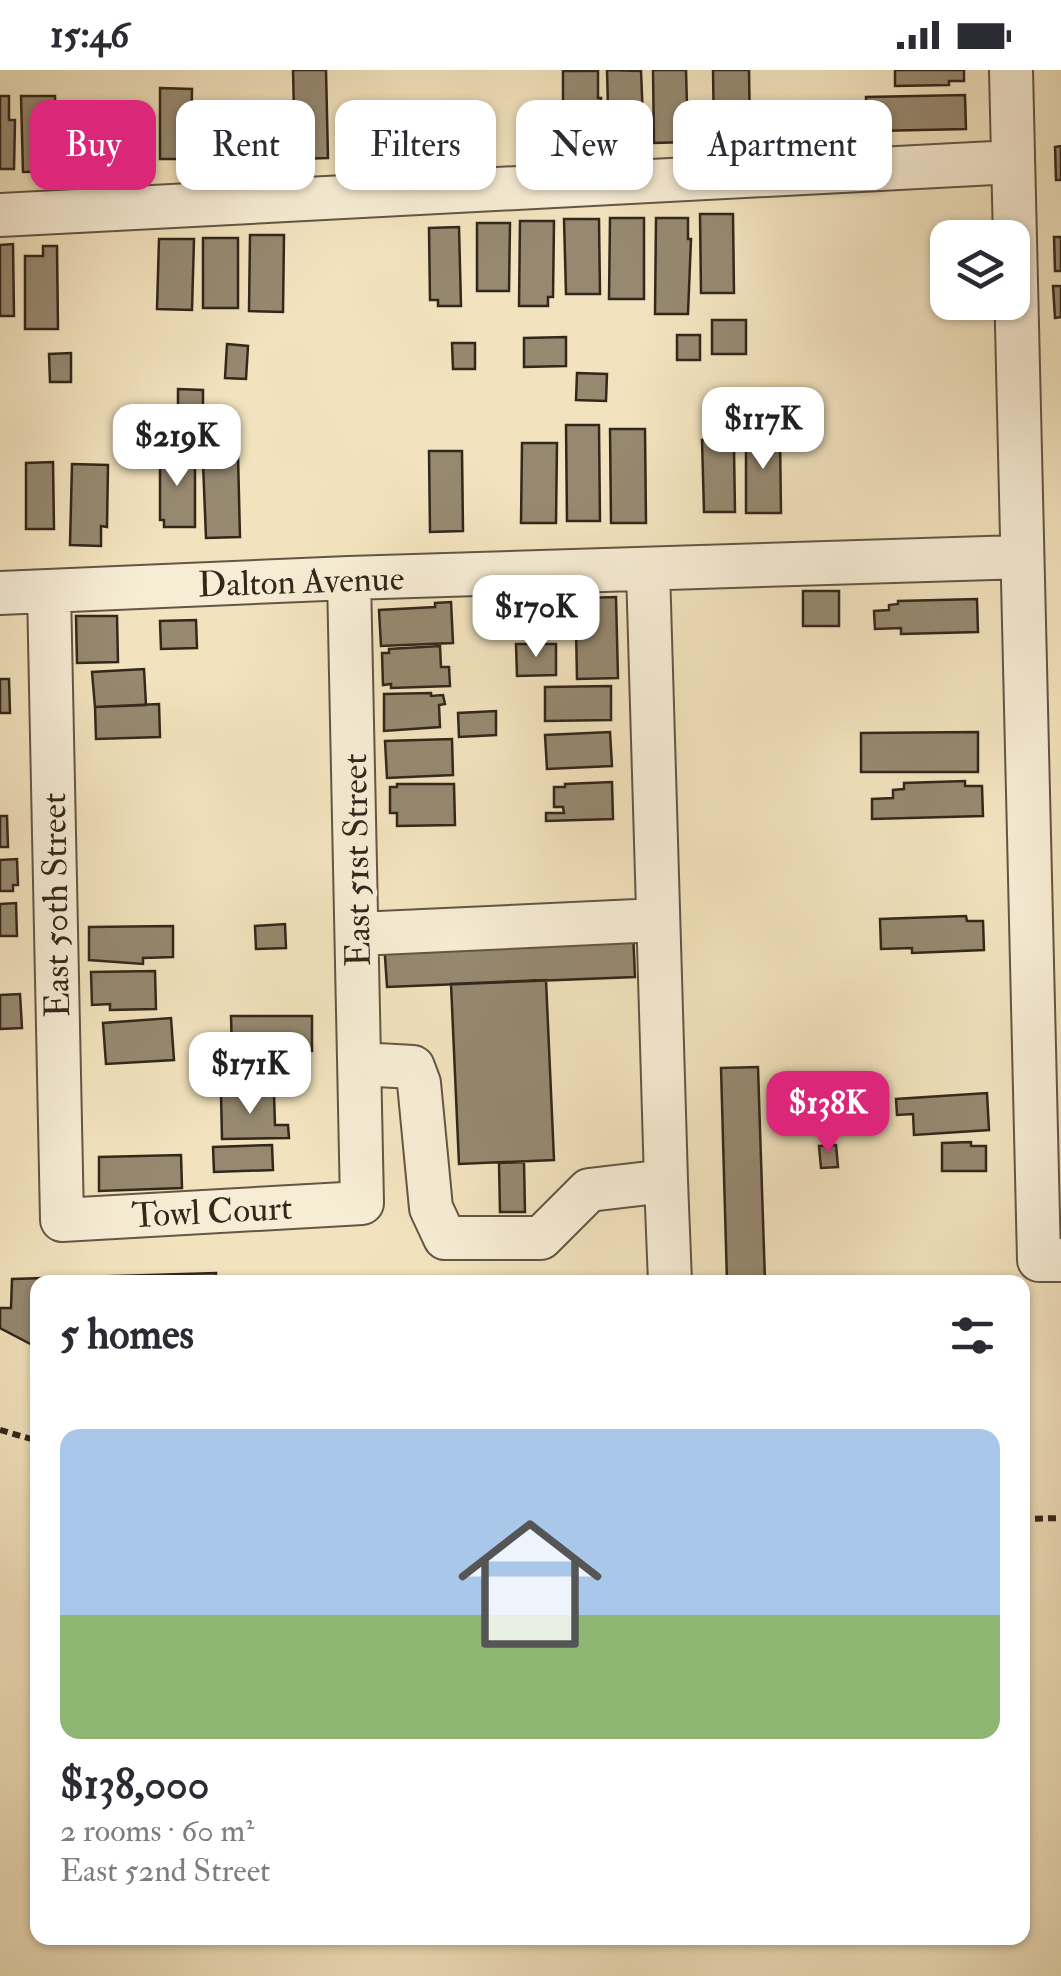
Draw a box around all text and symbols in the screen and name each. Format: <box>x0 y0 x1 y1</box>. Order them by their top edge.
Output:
text: 15:46 <box>50 11 129 59</box>
chip: Buy <box>30 100 156 190</box>
chip: Rent <box>176 100 315 190</box>
chip: Filters <box>335 100 496 190</box>
chip: New <box>516 100 653 190</box>
chip: Apartment <box>673 100 892 190</box>
map controls <box>930 220 1030 320</box>
button: layers <box>930 220 1030 320</box>
pin: $117K <box>693 387 833 472</box>
text: $117K <box>724 399 802 439</box>
pin: $219K <box>107 404 247 489</box>
text: $219K <box>135 416 219 456</box>
street label: Dalton Avenue <box>197 556 405 608</box>
pin: $170K <box>466 575 606 660</box>
text: $170K <box>495 587 577 627</box>
street label: East 51st Street <box>333 753 381 967</box>
street label: East 50th Street <box>32 792 80 1018</box>
pin: $171K <box>180 1032 320 1117</box>
text: $171K <box>211 1044 289 1084</box>
pin: $138K <box>758 1071 898 1156</box>
text: $138K <box>788 1083 868 1123</box>
street label: Towl Court <box>131 1186 294 1238</box>
icon: filters <box>945 1308 1000 1363</box>
text: 5 homes <box>60 1309 194 1361</box>
icon: home <box>440 1494 620 1674</box>
text: $138,000 <box>60 1759 209 1811</box>
text: 2 rooms · 60 m² <box>60 1811 254 1851</box>
text: East 52nd Street <box>60 1851 270 1891</box>

